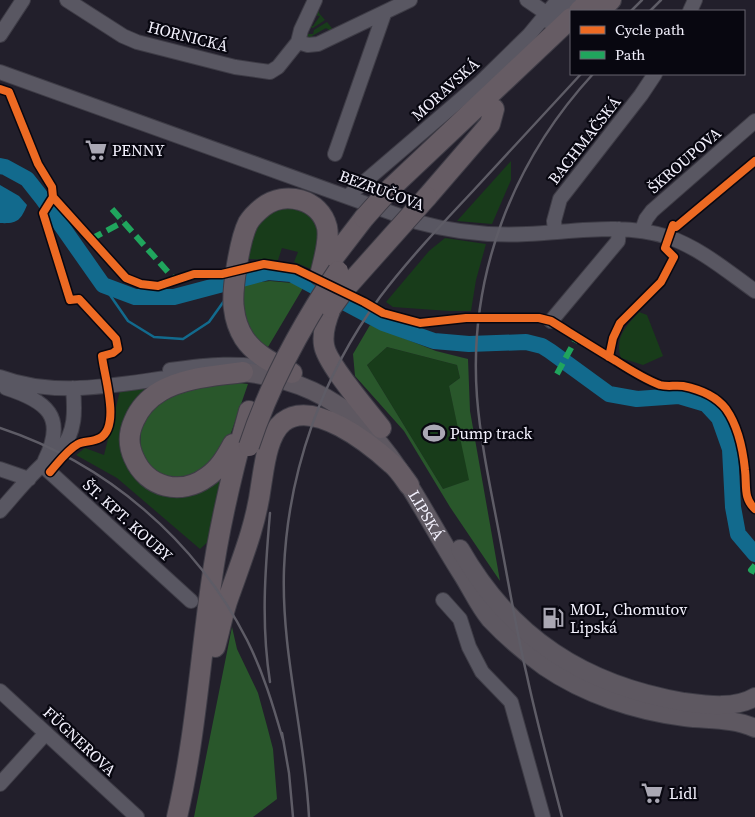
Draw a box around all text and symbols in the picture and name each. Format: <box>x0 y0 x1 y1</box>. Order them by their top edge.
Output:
legend <box>570 10 745 75</box>
street label: HORNICKÁ <box>145 15 231 57</box>
text: Cycle path <box>615 19 685 40</box>
text: Path <box>615 44 645 65</box>
street label: MORAVSKÁ <box>406 52 484 125</box>
street label: BACHMAČSKÁ <box>543 91 626 189</box>
street label: ŠKROUPOVA <box>643 122 726 198</box>
supermarket icon: PENNY <box>83 137 109 163</box>
place label: PENNY <box>112 139 165 161</box>
street label: BEZRUČOVA <box>336 164 428 216</box>
sports icon: Pump track <box>421 420 447 446</box>
place label: Pump track <box>450 422 533 444</box>
street label: ŠT. KPT. KOUBY <box>78 474 178 566</box>
street label: LIPSKÁ <box>403 486 450 544</box>
place label: MOL, Chomutov Lipská <box>570 598 687 638</box>
fuel station icon: MOL, Chomutov Lipská <box>540 605 566 631</box>
street label: FÜGNEROVA <box>39 701 122 781</box>
supermarket icon: Lidl <box>639 780 665 806</box>
place label: Lidl <box>669 782 697 804</box>

